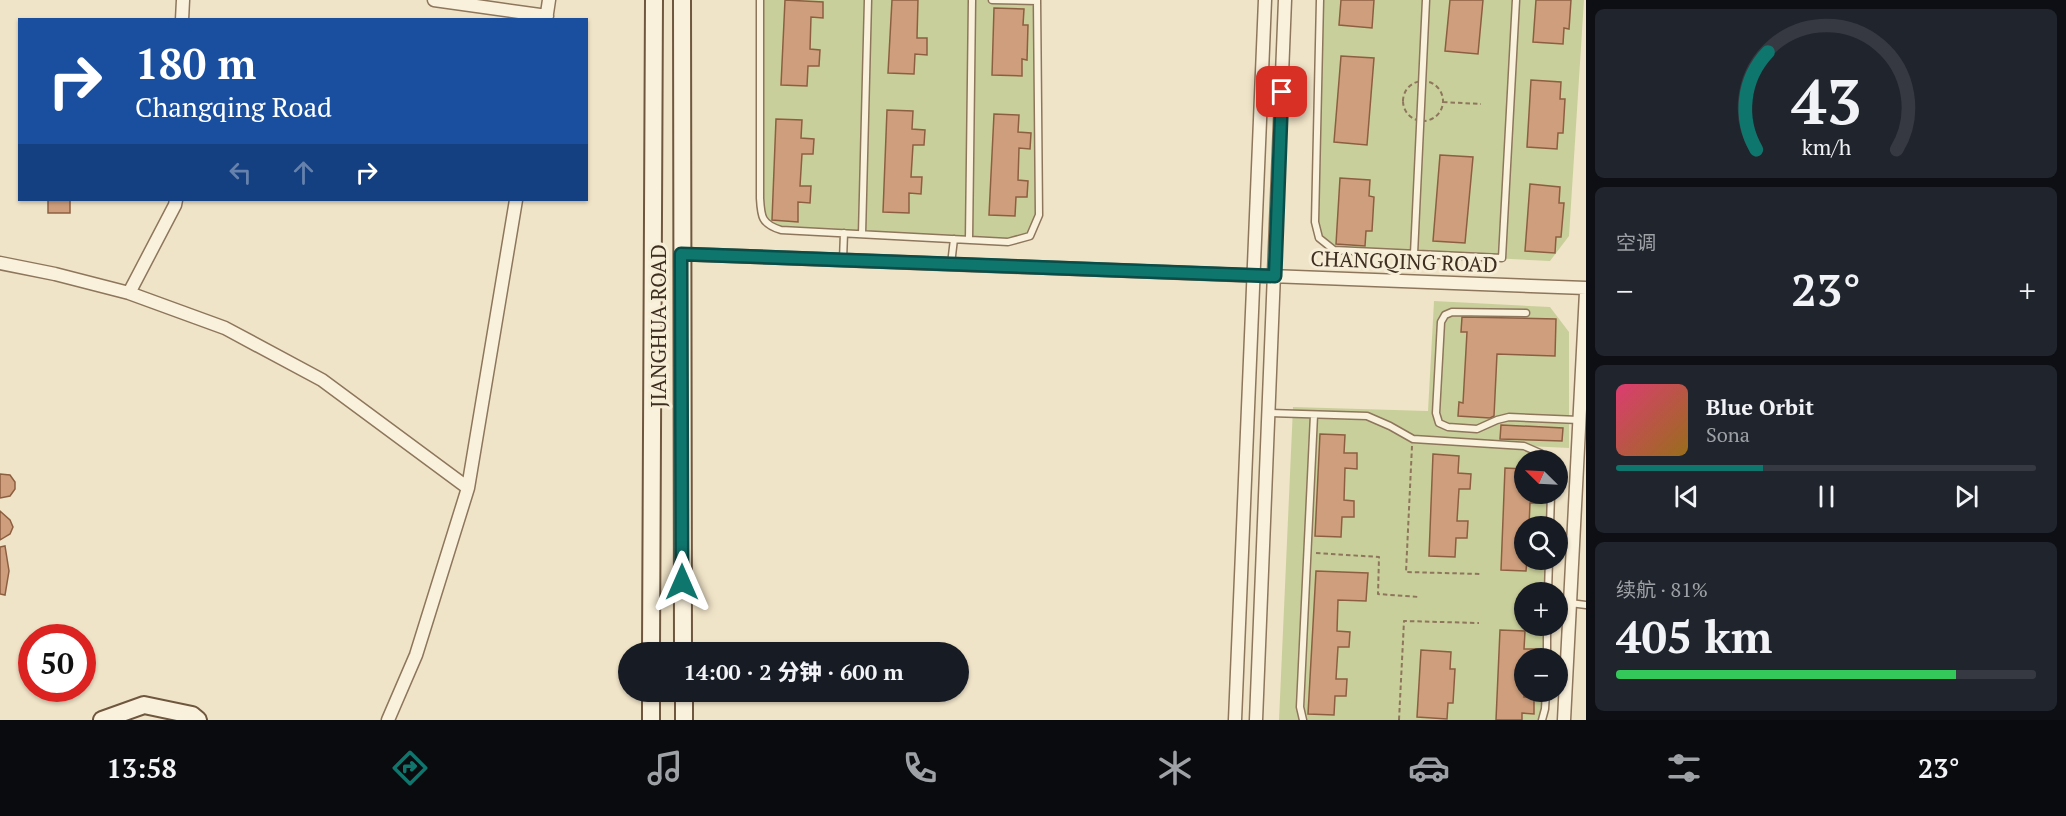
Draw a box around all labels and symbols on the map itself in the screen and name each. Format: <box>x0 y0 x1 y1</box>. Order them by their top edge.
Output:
pin <box>1256 66 1307 117</box>
street label: JIANGHUA ROAD <box>644 244 672 408</box>
street label: CHANGQING ROAD <box>1310 244 1498 278</box>
north arrow <box>1514 450 1568 504</box>
position arrow <box>650 550 714 614</box>
speed limit sign: 50 <box>18 624 96 702</box>

